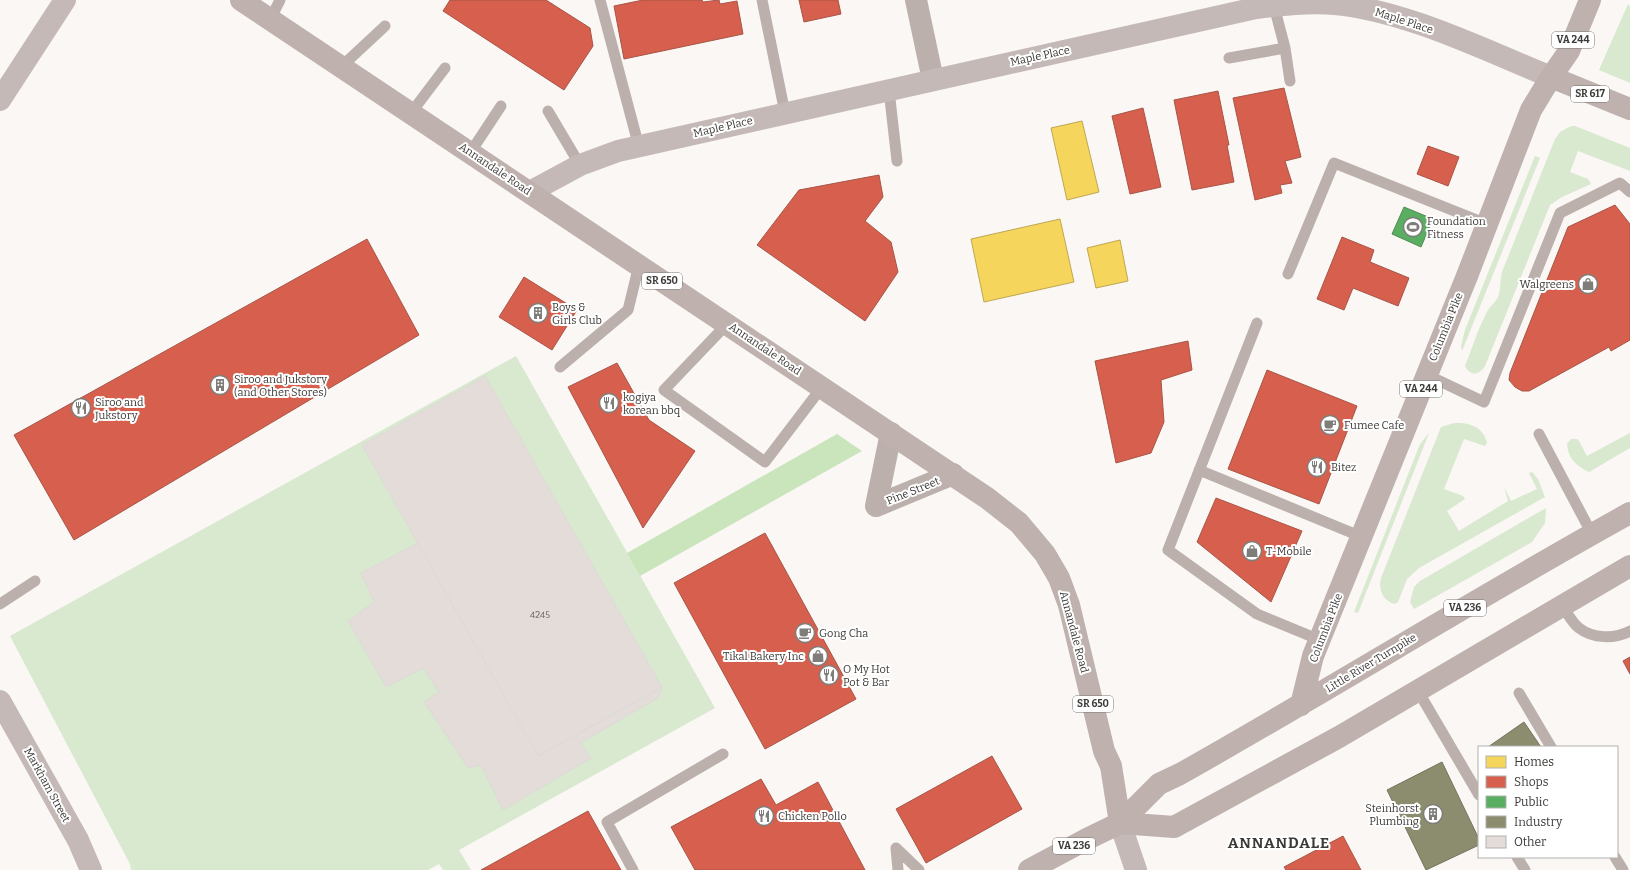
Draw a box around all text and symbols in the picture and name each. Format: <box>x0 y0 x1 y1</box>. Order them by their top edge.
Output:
street label: Maple Place <box>1373 5 1435 37</box>
road number: VA 244 <box>1552 32 1594 48</box>
street label: Maple Place <box>1009 43 1071 69</box>
road number: SR 617 <box>1571 86 1609 102</box>
street label: Maple Place <box>692 114 754 140</box>
street label: Annandale Road <box>456 140 534 198</box>
place label: Foundation Fitness <box>1427 215 1486 241</box>
sports icon: Foundation Fitness <box>1402 216 1424 238</box>
road number: SR 650 <box>642 273 682 289</box>
shop icon: Walgreens <box>1577 273 1599 295</box>
place label: Walgreens <box>1520 278 1574 291</box>
street label: Columbia Pike <box>1426 291 1466 363</box>
place label: Boys & Girls Club <box>552 301 602 327</box>
building icon: Boys & Girls Club <box>527 302 549 324</box>
street label: Annandale Road <box>726 320 804 378</box>
place label: Siroo and Jukstory (and Other Stores) <box>234 373 327 399</box>
building icon: Siroo and Jukstory (and Other Stores) <box>209 374 231 396</box>
road number: VA 244 <box>1400 381 1442 397</box>
place label: kogiya korean bbq <box>623 391 681 417</box>
restaurant icon: kogiya korean bbq <box>598 392 620 414</box>
place label: Siroo and Jukstory <box>94 396 144 422</box>
restaurant icon: Siroo and Jukstory <box>70 397 92 419</box>
cafe icon: Fumee Cafe <box>1319 414 1341 436</box>
place label: Fumee Cafe <box>1344 419 1404 432</box>
restaurant icon: Bitez <box>1306 456 1328 478</box>
place label: Bitez <box>1331 461 1356 474</box>
street label: Pine Street <box>885 474 941 508</box>
shop icon: T-Mobile <box>1241 540 1263 562</box>
place label: T-Mobile <box>1266 545 1312 558</box>
street label: Annandale Road <box>1057 590 1091 675</box>
street label: Columbia Pike <box>1307 592 1345 664</box>
road number: VA 236 <box>1444 600 1486 616</box>
house number: 4245 <box>530 610 550 620</box>
cafe icon: Gong Cha <box>794 622 816 644</box>
place label: Gong Cha <box>819 627 868 640</box>
street label: Little River Turnpike <box>1323 631 1419 695</box>
shop icon: Tikal Bakery Inc <box>807 645 829 667</box>
place label: Tikal Bakery Inc <box>723 650 804 663</box>
place label: O My Hot Pot & Bar <box>843 663 890 689</box>
restaurant icon: O My Hot Pot & Bar <box>818 664 840 686</box>
road number: SR 650 <box>1073 696 1113 712</box>
street label: Markham Street <box>21 746 73 824</box>
legend <box>1478 746 1618 858</box>
text: Homes <box>1514 755 1554 769</box>
text: Shops <box>1514 775 1549 789</box>
text: Public <box>1514 795 1549 809</box>
place label: Steinhorst Plumbing <box>1365 802 1419 828</box>
building icon: Steinhorst Plumbing <box>1422 803 1444 825</box>
restaurant icon: Chicken Pollo <box>753 805 775 827</box>
place label: Chicken Pollo <box>778 810 847 823</box>
text: Industry <box>1514 815 1563 829</box>
district label: ANNANDALE <box>1228 834 1330 852</box>
text: Other <box>1514 835 1547 849</box>
road number: VA 236 <box>1053 838 1095 854</box>

